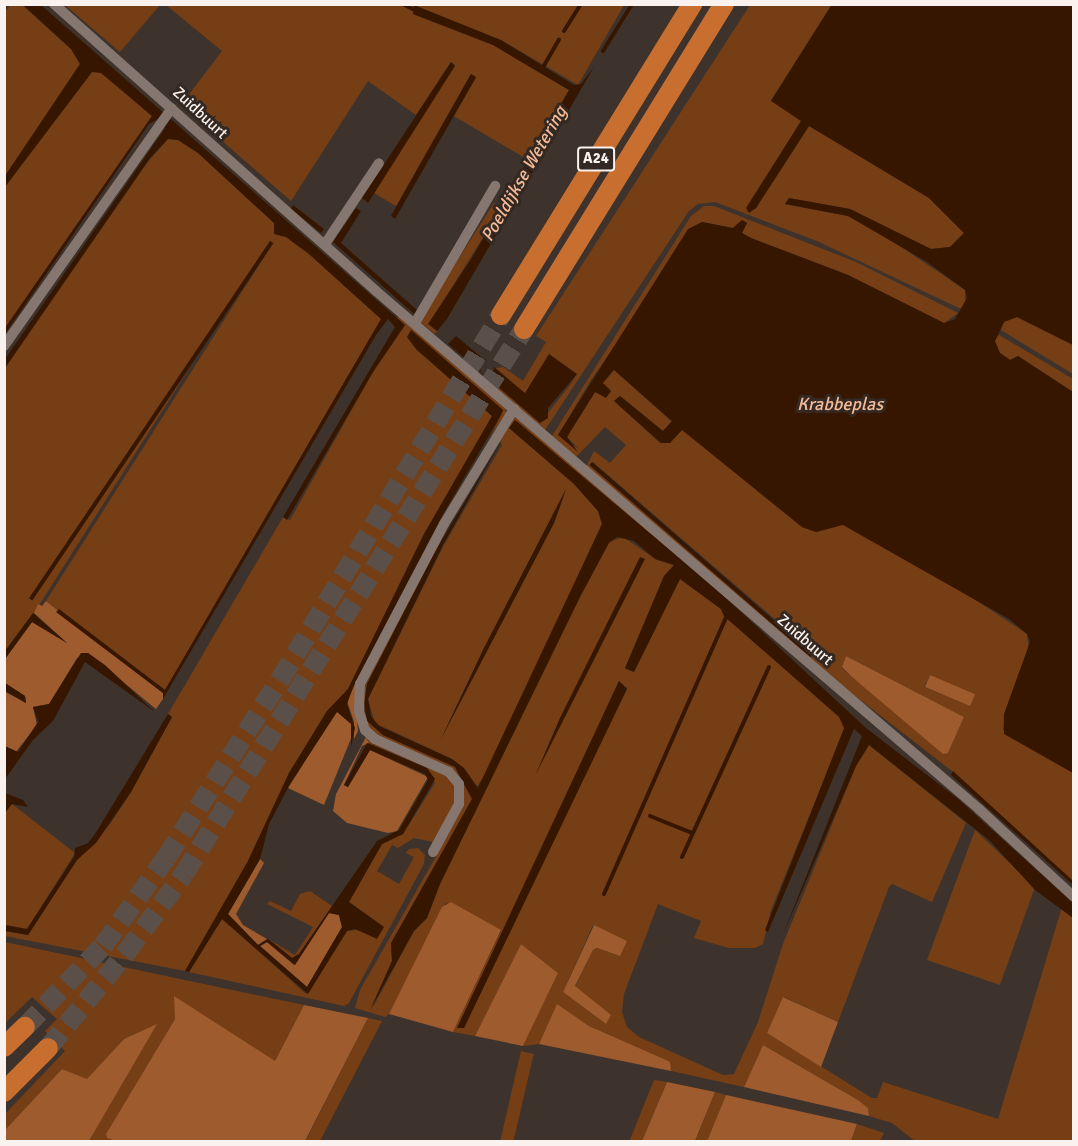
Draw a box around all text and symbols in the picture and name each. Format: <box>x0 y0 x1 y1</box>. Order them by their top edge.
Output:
street label: Zuidbuurt <box>169 83 231 143</box>
water label: Poeldijkse Wetering <box>477 103 571 245</box>
road number: A24 <box>576 147 616 171</box>
water label: Krabbeplas <box>797 393 883 415</box>
street label: Zuidbuurt <box>773 611 837 669</box>

